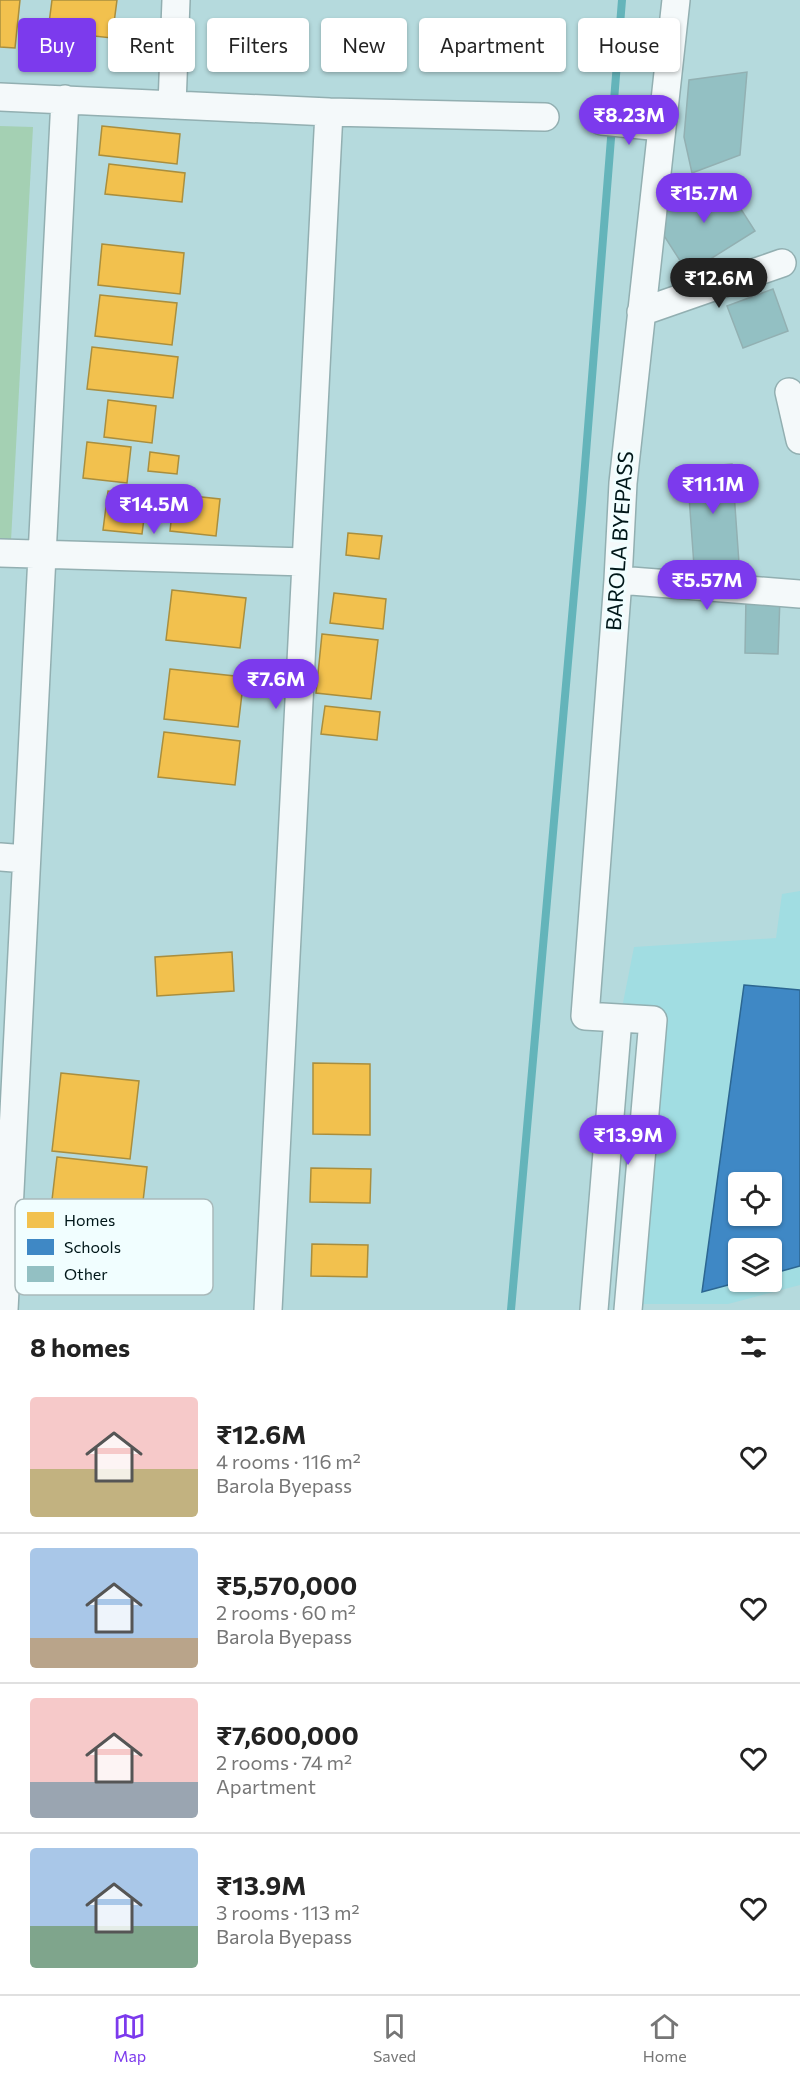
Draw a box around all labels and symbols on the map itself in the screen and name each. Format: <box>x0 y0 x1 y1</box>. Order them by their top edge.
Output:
pin: ₹8.23M <box>580 95 678 146</box>
pin: ₹15.7M <box>655 173 753 224</box>
pin: ₹12.6M <box>670 258 768 309</box>
street label: BAROLA BYEPASS <box>600 450 637 632</box>
pin: ₹11.1M <box>664 464 762 515</box>
pin: ₹14.5M <box>105 484 203 535</box>
pin: ₹5.57M <box>658 560 756 611</box>
pin: ₹7.6M <box>234 659 318 710</box>
pin: ₹13.9M <box>579 1115 677 1166</box>
legend <box>15 1199 213 1295</box>
text: Homes <box>64 1210 115 1229</box>
text: Schools <box>64 1237 121 1256</box>
text: Other <box>64 1264 108 1283</box>

